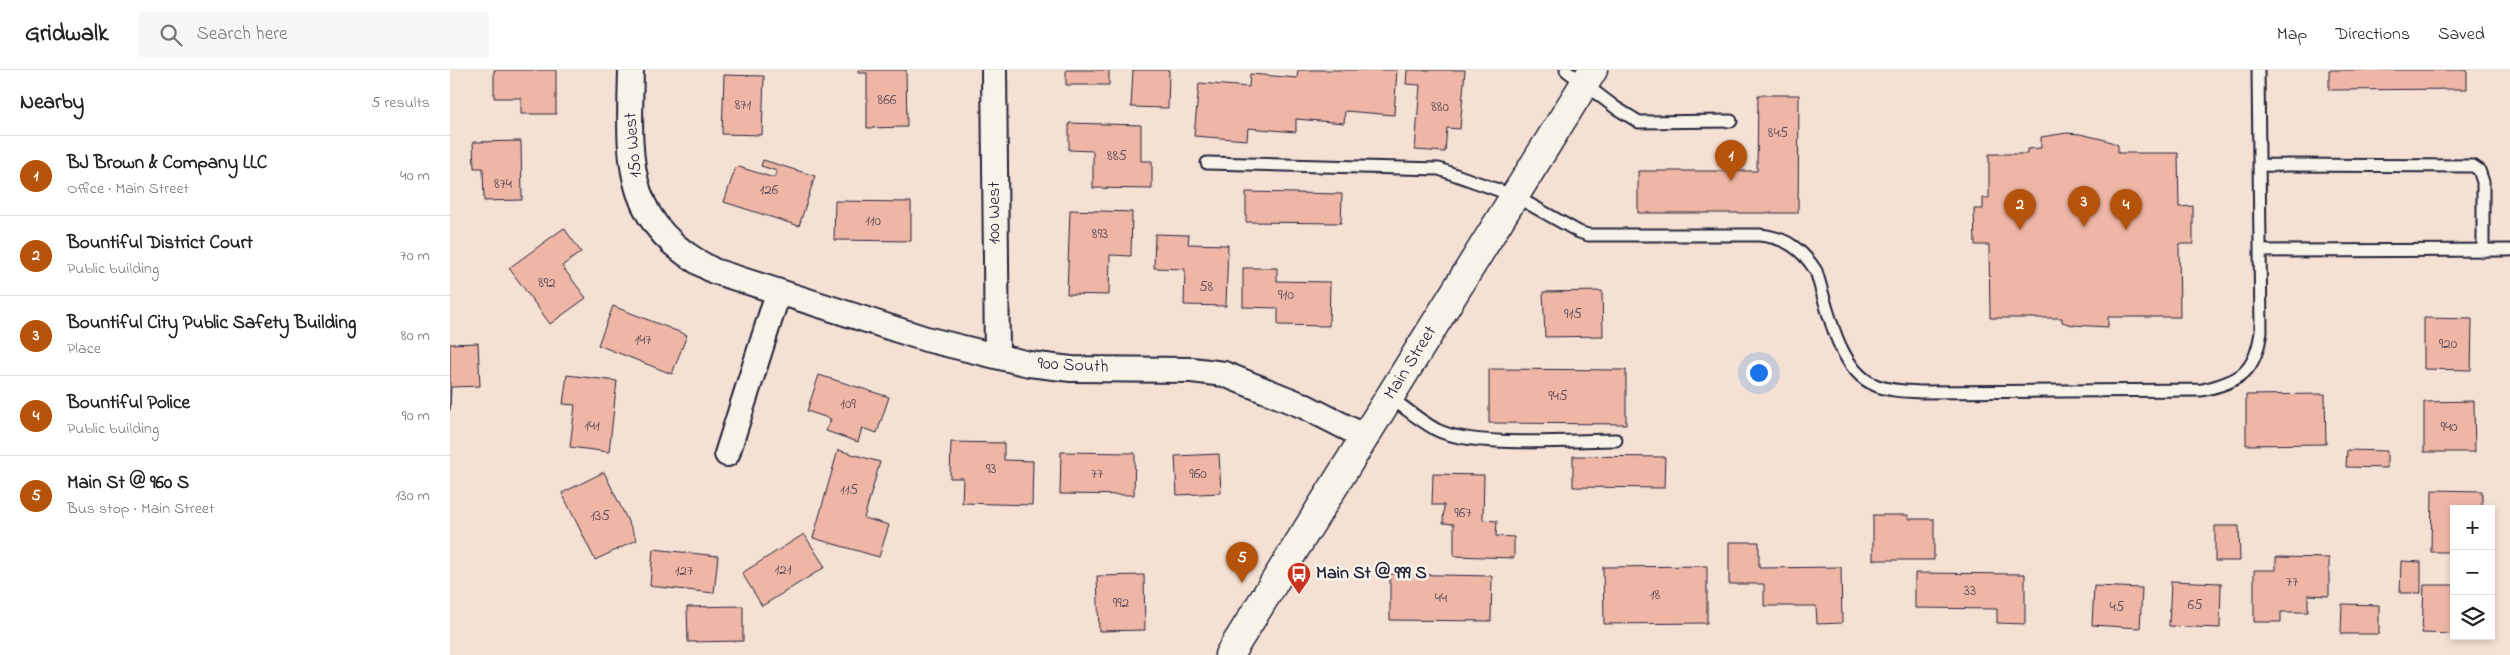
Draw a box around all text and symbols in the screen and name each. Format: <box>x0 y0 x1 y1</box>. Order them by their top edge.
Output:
search box <box>139 12 489 57</box>
text: Gridwalk <box>25 17 109 52</box>
icon: search <box>157 21 185 49</box>
text: Search here <box>197 21 288 48</box>
text: Map <box>2277 22 2307 48</box>
text: Directions <box>2335 22 2410 48</box>
text: Saved <box>2438 22 2485 48</box>
text: Nearby <box>20 88 84 118</box>
house number: 866 <box>878 89 897 111</box>
text: 5 results <box>371 91 430 115</box>
house number: 871 <box>735 94 752 116</box>
house number: 880 <box>1431 96 1449 118</box>
street label: 150 West <box>618 111 650 179</box>
house number: 845 <box>1768 122 1789 144</box>
pin: 1 <box>1715 140 1747 181</box>
house number: 885 <box>1107 145 1127 167</box>
text: BJ Brown & Company LLC <box>67 150 267 177</box>
text: 1 <box>33 164 39 188</box>
text: 40 m <box>400 164 430 188</box>
house number: 874 <box>494 173 512 195</box>
text: Office · Main Street <box>67 177 189 201</box>
house number: 126 <box>760 179 779 201</box>
street label: 100 West <box>982 182 1008 245</box>
pin: 3 <box>2068 186 2100 227</box>
pin: 2 <box>2004 189 2036 230</box>
pin: 4 <box>2110 189 2142 230</box>
house number: 110 <box>865 210 882 232</box>
house number: 893 <box>1092 223 1108 245</box>
text: Bountiful District Court <box>67 230 253 257</box>
text: 2 <box>32 244 40 268</box>
text: 70 m <box>400 244 430 268</box>
text: Public building <box>67 257 159 281</box>
house number: 892 <box>538 272 556 294</box>
house number: 58 <box>1199 276 1213 298</box>
house number: 910 <box>1278 284 1294 306</box>
house number: 915 <box>1564 303 1582 325</box>
text: Bountiful City Public Safety Building <box>67 310 356 337</box>
street label: Main Street <box>1378 321 1444 405</box>
text: 3 <box>33 324 39 348</box>
text: 80 m <box>401 324 430 348</box>
house number: 147 <box>634 329 652 351</box>
house number: 920 <box>2439 333 2458 355</box>
text: Place <box>67 337 101 361</box>
street label: 900 South <box>1037 351 1109 381</box>
your location <box>1746 360 1772 386</box>
house number: 945 <box>1548 385 1568 407</box>
text: Bountiful Police <box>67 390 190 417</box>
house number: 109 <box>840 393 856 415</box>
text: 4 <box>33 404 39 428</box>
text: 90 m <box>402 404 430 428</box>
house number: 141 <box>584 415 600 437</box>
house number: 940 <box>2440 416 2458 438</box>
text: Public building <box>67 417 159 441</box>
house number: 93 <box>986 458 996 480</box>
house number: 77 <box>1091 463 1103 485</box>
house number: 960 <box>1189 463 1207 485</box>
text: Main St @ 960 S <box>67 470 189 497</box>
house number: 115 <box>840 479 858 501</box>
text: 5 <box>31 484 41 508</box>
text: 130 m <box>395 484 430 508</box>
text: Bus stop · Main Street <box>67 497 214 521</box>
house number: 967 <box>1454 502 1472 524</box>
house number: 135 <box>590 505 610 527</box>
map controls <box>2450 505 2495 640</box>
button: + <box>2450 505 2495 550</box>
pin: 5 <box>1226 542 1258 583</box>
button: − <box>2450 550 2495 595</box>
house number: 121 <box>775 559 792 581</box>
house number: 127 <box>675 560 693 582</box>
bus stop icon: Main St @ 999 S <box>1286 561 1312 595</box>
place label: Main St @ 999 S <box>1316 561 1427 587</box>
house number: 77 <box>2286 571 2298 593</box>
house number: 33 <box>1964 580 1976 602</box>
house number: 18 <box>1650 584 1661 606</box>
house number: 44 <box>1435 587 1447 609</box>
house number: 992 <box>1113 592 1130 614</box>
house number: 65 <box>2187 594 2203 616</box>
button: layers <box>2450 595 2495 640</box>
house number: 45 <box>2110 596 2125 618</box>

